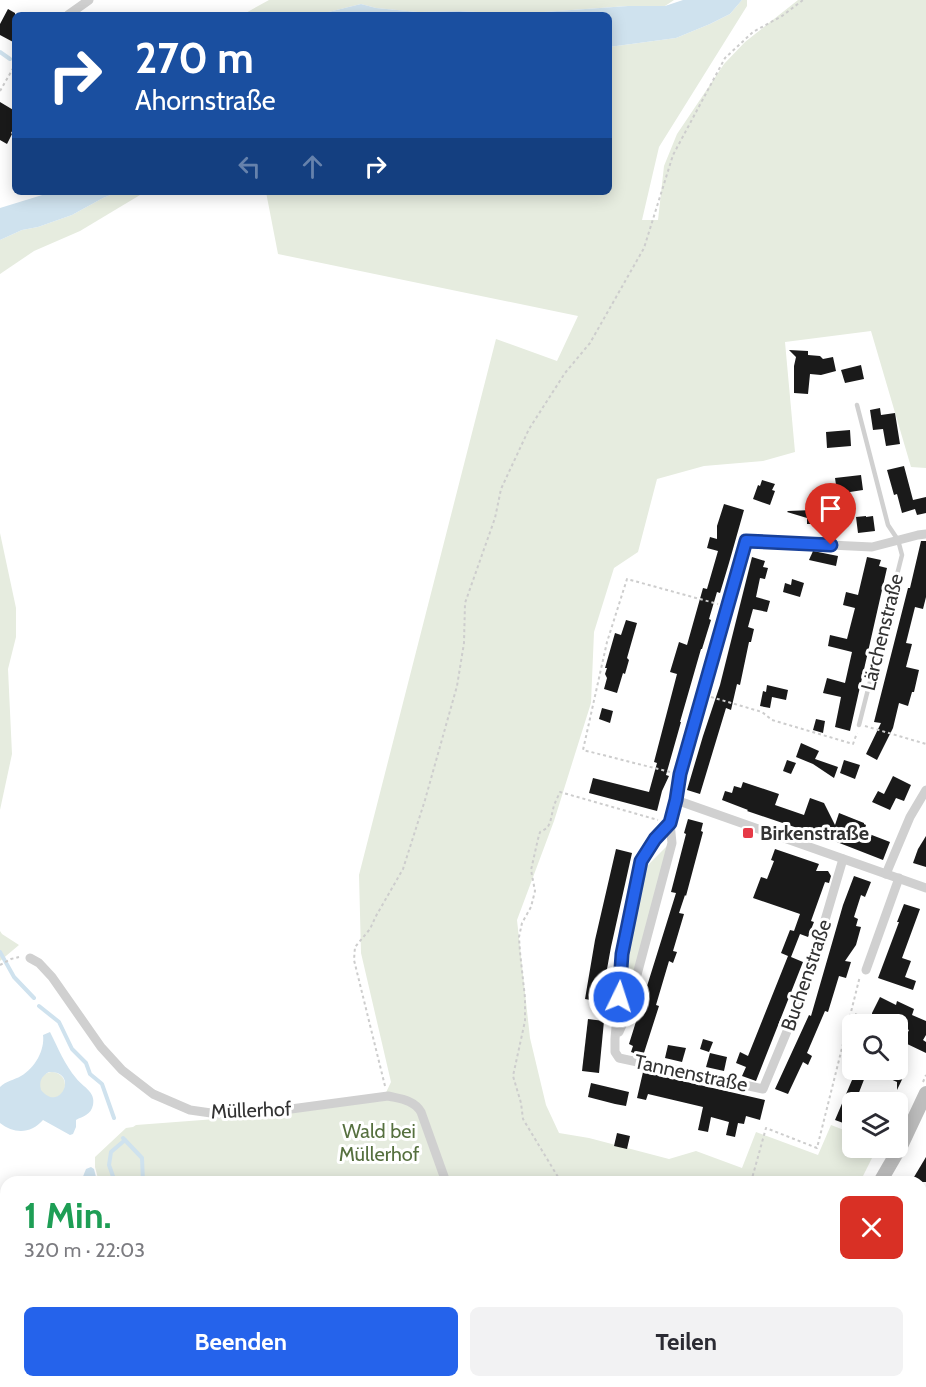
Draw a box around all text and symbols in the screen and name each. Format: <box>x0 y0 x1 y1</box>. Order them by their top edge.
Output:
text: 270 m <box>135 32 254 84</box>
icon: right <box>36 36 114 114</box>
text: Ahornstraße <box>135 84 276 117</box>
icon: left <box>233 150 266 183</box>
icon: ahead <box>296 150 329 183</box>
icon: right <box>359 150 392 183</box>
pin <box>805 483 856 545</box>
icon: arrive <box>814 492 847 525</box>
street label: Lärchenstraße <box>856 571 908 693</box>
place label: Birkenstraße <box>760 821 869 845</box>
marker: Birkenstraße <box>741 826 755 840</box>
street label: Buchenstraße <box>776 916 836 1034</box>
position arrow <box>587 965 651 1029</box>
map controls <box>842 1014 908 1158</box>
button: search <box>842 1014 908 1080</box>
street label: Tannenstraße <box>632 1049 750 1097</box>
button: layers <box>842 1092 908 1158</box>
street label: Müllerhof <box>210 1097 292 1123</box>
park label: Wald bei Müllerhof <box>339 1119 420 1166</box>
text: 1 Min. <box>24 1193 112 1237</box>
button: close <box>840 1196 903 1259</box>
text: 320 m · 22:03 <box>24 1238 145 1262</box>
button: Beenden <box>24 1307 458 1376</box>
button: Teilen <box>470 1307 903 1376</box>

